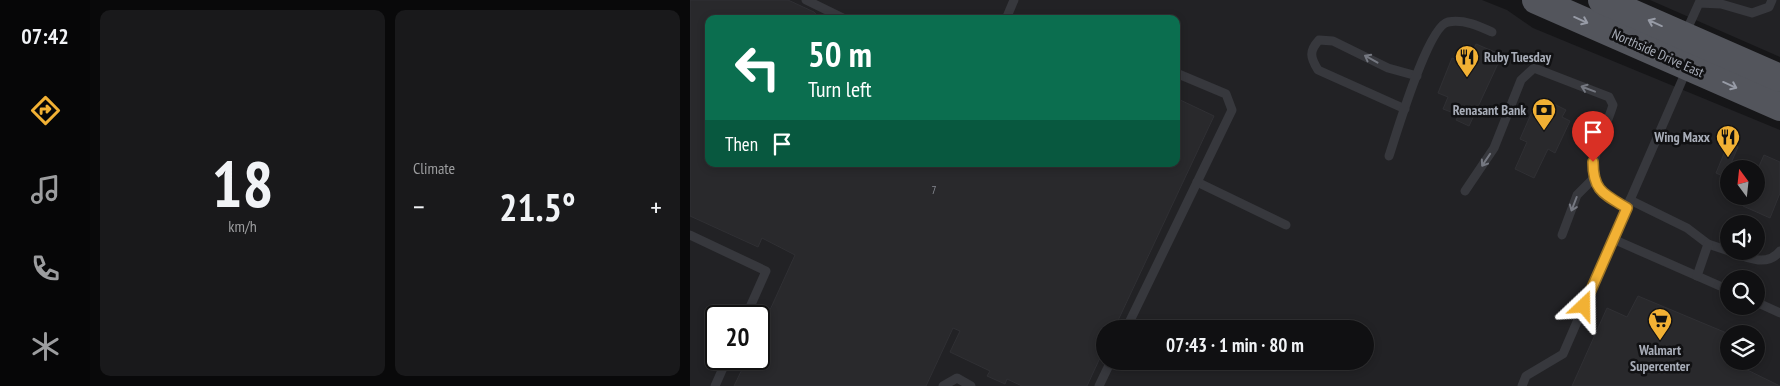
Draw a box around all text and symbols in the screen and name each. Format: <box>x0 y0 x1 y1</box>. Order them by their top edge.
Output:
one-way arrow <box>1573 15 1588 25</box>
one-way arrow <box>1648 18 1663 28</box>
text: 07:42 <box>21 22 69 50</box>
street label: Northside Drive East <box>1609 25 1707 81</box>
text: 50 m <box>808 31 872 77</box>
icon: left <box>725 35 790 100</box>
restaurant icon: Ruby Tuesday <box>1454 44 1480 78</box>
place label: Ruby Tuesday <box>1484 48 1552 66</box>
one-way arrow <box>1364 54 1379 64</box>
text: Turn left <box>808 75 872 103</box>
one-way arrow <box>1722 80 1737 90</box>
one-way arrow <box>1581 84 1596 93</box>
icon: directions <box>28 93 63 128</box>
bank icon: Renasant Bank <box>1531 97 1557 131</box>
place label: Renasant Bank <box>1453 101 1526 119</box>
pin <box>1572 111 1614 162</box>
icon: arrive <box>1579 118 1607 146</box>
restaurant icon: Wing Maxx <box>1715 124 1741 158</box>
place label: Wing Maxx <box>1653 128 1711 146</box>
icon: arrive <box>768 130 796 158</box>
text: Then <box>725 132 758 156</box>
text: 18 <box>211 141 274 225</box>
one-way arrow <box>1481 152 1491 166</box>
text: Climate <box>413 158 455 178</box>
north arrow <box>1720 160 1765 205</box>
map controls <box>1720 160 1765 370</box>
icon: music <box>28 172 63 207</box>
text: 21.5° <box>499 182 576 231</box>
house number: 7 <box>932 183 937 197</box>
text: − <box>413 188 425 225</box>
text: + <box>650 188 662 225</box>
one-way arrow <box>1569 196 1578 212</box>
button: sound <box>1720 215 1765 260</box>
text: km/h <box>228 216 257 236</box>
icon: phone <box>28 251 63 286</box>
button: search <box>1720 270 1765 315</box>
position arrow <box>1557 279 1609 331</box>
speed limit sign: 20 <box>705 305 770 370</box>
supermarket icon: Walmart Supercenter <box>1647 307 1673 341</box>
button: layers <box>1720 325 1765 370</box>
icon: climate <box>28 329 63 364</box>
text: 07:43 · 1 min · 80 m <box>1166 333 1304 357</box>
place label: Walmart Supercenter <box>1630 341 1691 375</box>

